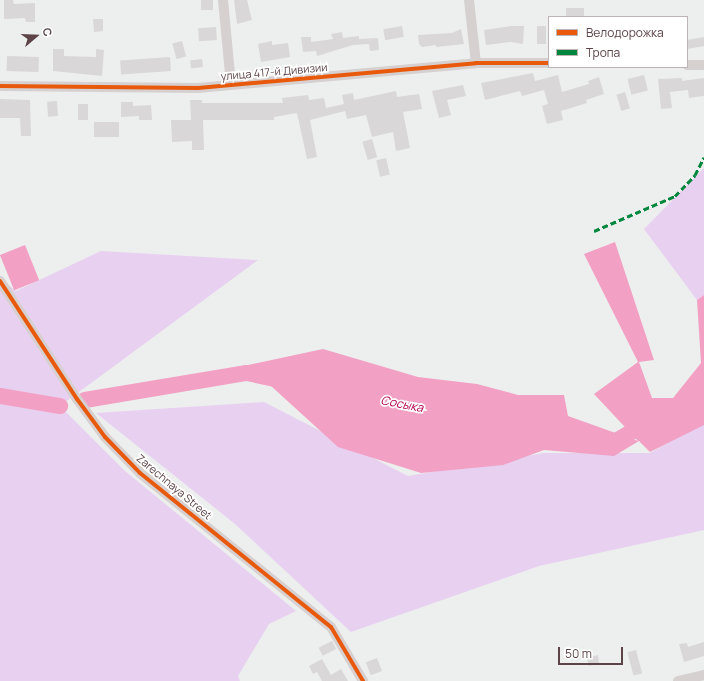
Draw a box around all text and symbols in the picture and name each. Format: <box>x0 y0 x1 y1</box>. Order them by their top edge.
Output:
north arrow <box>16 16 56 56</box>
legend <box>548 16 688 68</box>
text: Велодорожка <box>586 24 664 41</box>
text: С <box>39 26 56 38</box>
text: Тропа <box>586 44 620 61</box>
street label: улица 417-й Дивизии <box>220 61 328 83</box>
water label: Сосыка <box>380 393 424 415</box>
street label: Zarechnaya Street <box>134 452 214 522</box>
scale bar <box>560 639 625 665</box>
text: 50 m <box>565 645 592 662</box>

